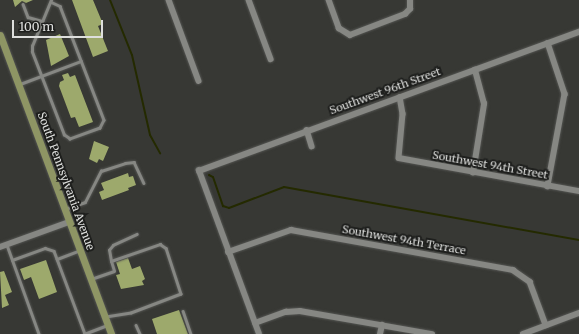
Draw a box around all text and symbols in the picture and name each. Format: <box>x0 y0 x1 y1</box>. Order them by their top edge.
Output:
scale bar <box>14 12 105 38</box>
text: 100 m <box>19 19 54 34</box>
street label: Southwest 96th Street <box>328 65 442 117</box>
street label: South Pennsylvania Avenue <box>35 110 97 252</box>
street label: Southwest 94th Street <box>431 148 549 182</box>
street label: Southwest 94th Terrace <box>341 223 467 257</box>

